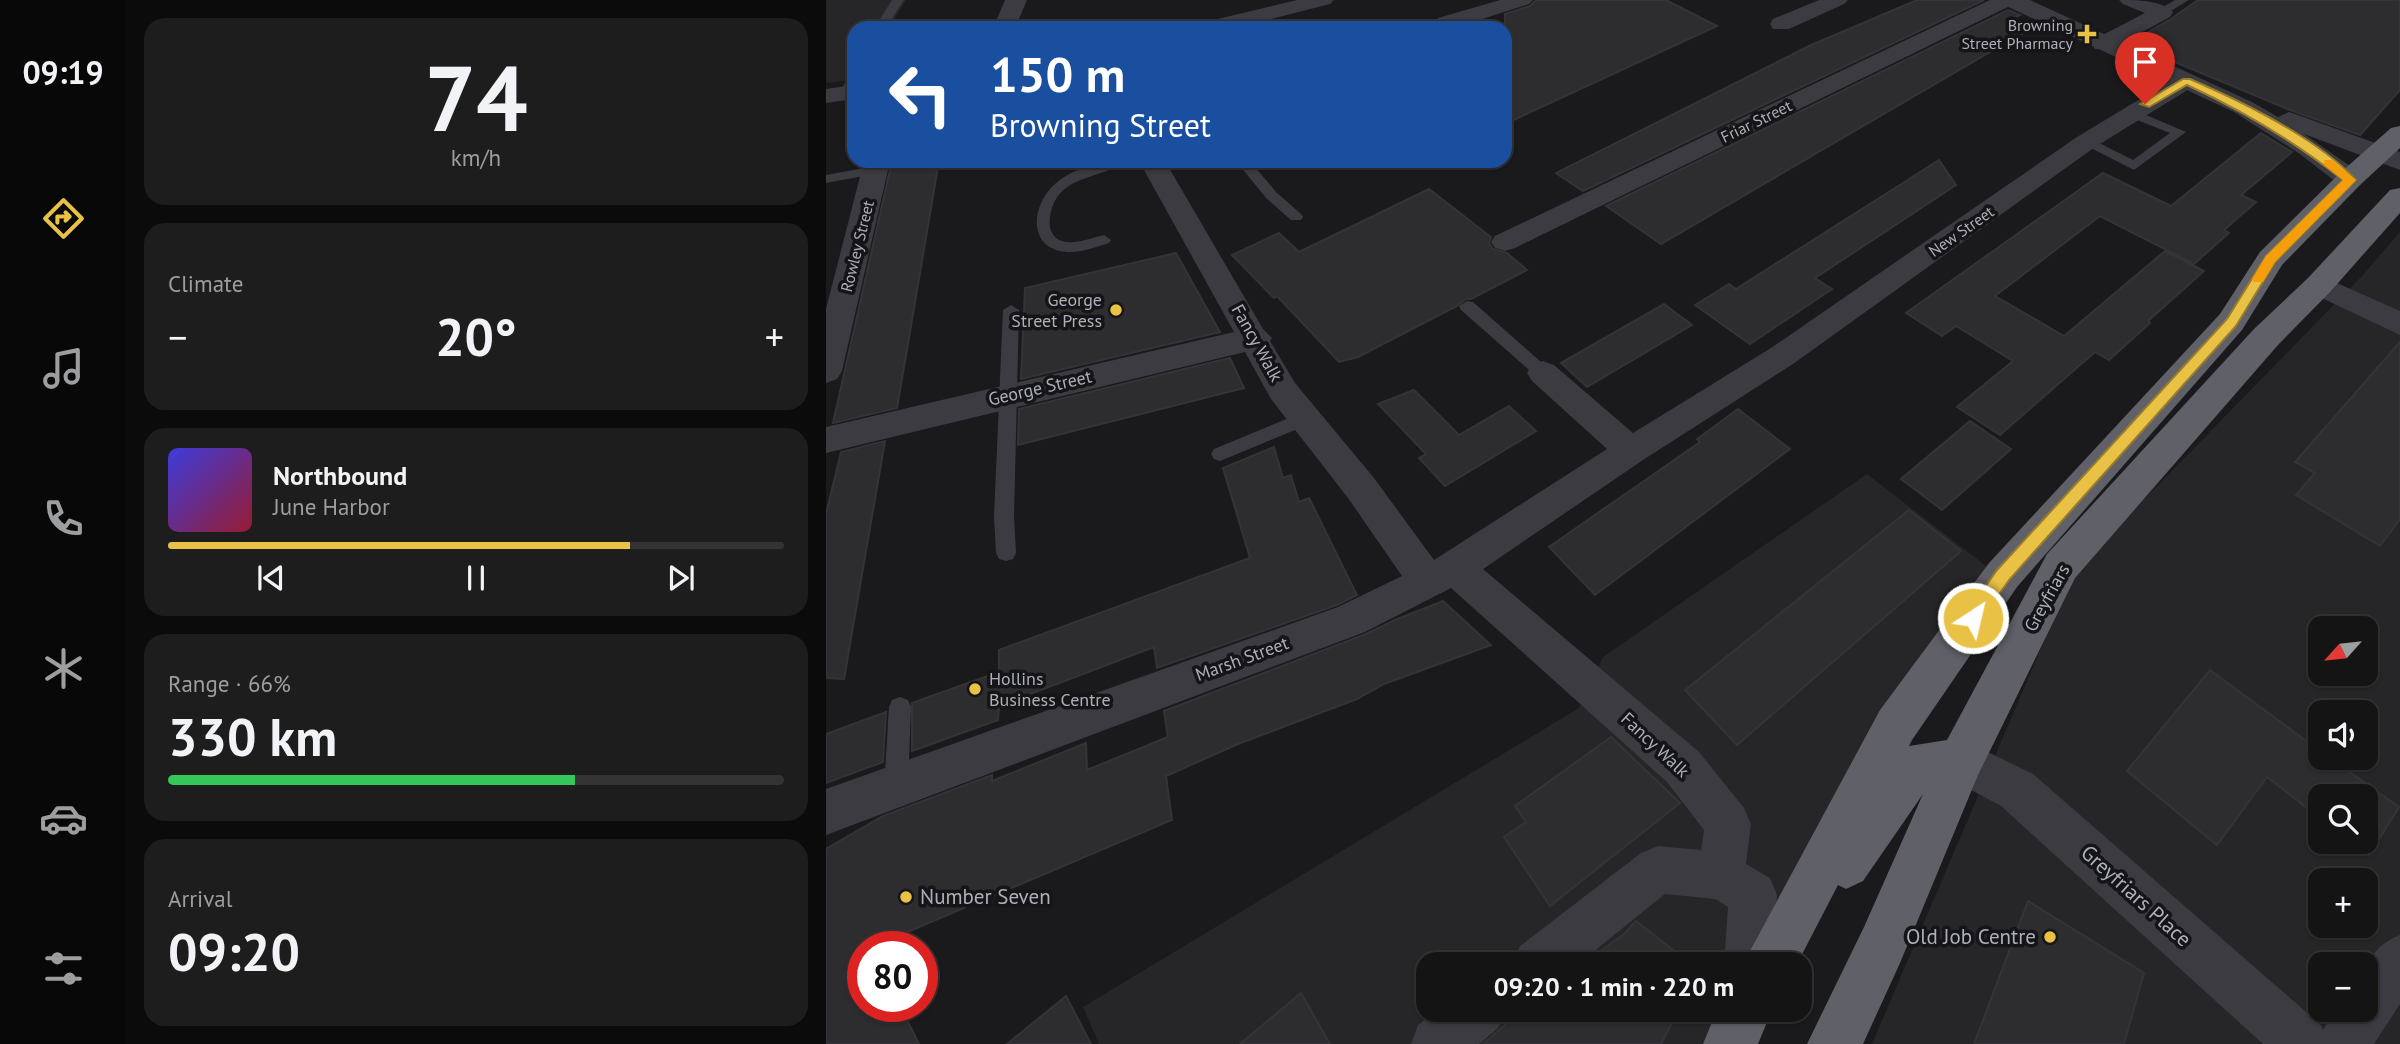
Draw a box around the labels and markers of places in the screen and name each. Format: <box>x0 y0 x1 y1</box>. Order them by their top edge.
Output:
place label: Browning Street Pharmacy <box>1961 15 2074 53</box>
marker: Browning Street Pharmacy <box>2079 26 2095 42</box>
pin <box>2115 32 2175 104</box>
place label: George Street Press <box>1011 288 1102 332</box>
marker: George Street Press <box>1108 302 1124 318</box>
place label: Hollins Business Centre <box>989 667 1111 711</box>
marker: Hollins Business Centre <box>967 681 983 697</box>
place label: Number Seven <box>920 883 1051 910</box>
marker: Number Seven <box>898 889 914 905</box>
place label: Old Job Centre <box>1906 923 2036 950</box>
marker: Old Job Centre <box>2042 929 2058 945</box>

